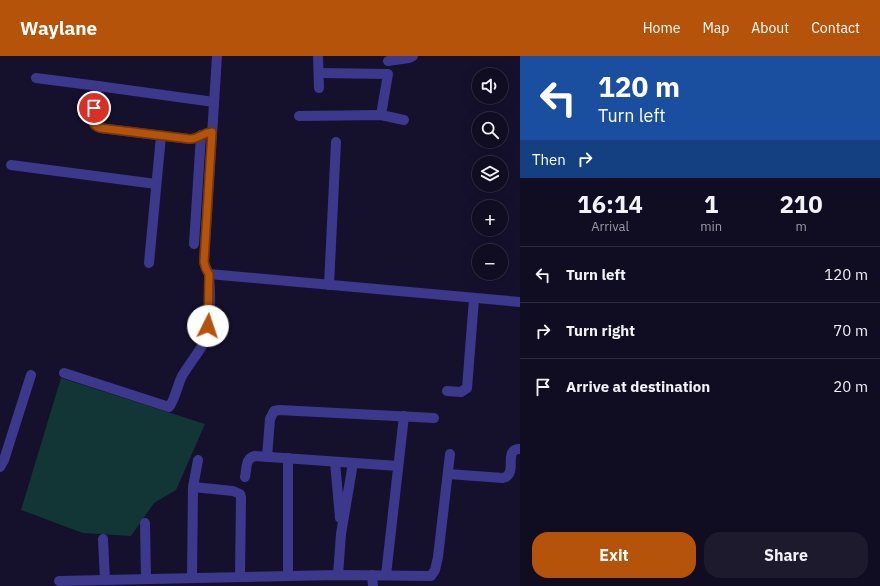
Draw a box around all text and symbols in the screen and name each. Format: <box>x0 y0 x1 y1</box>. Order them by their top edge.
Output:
text: Waylane <box>20 16 97 40</box>
text: Home <box>643 19 680 37</box>
text: Map <box>702 19 729 37</box>
text: About <box>751 19 789 37</box>
text: Contact <box>811 19 860 37</box>
map controls <box>472 68 508 280</box>
button: sound <box>472 68 508 104</box>
text: 120 m <box>598 68 680 105</box>
icon: left <box>532 72 584 124</box>
pin <box>77 91 111 125</box>
icon: arrive <box>83 97 105 119</box>
text: Turn left <box>598 104 666 127</box>
button: search <box>472 112 508 148</box>
icon: right <box>574 148 596 170</box>
text: Then <box>532 150 566 169</box>
button: layers <box>472 156 508 192</box>
text: 16:14 <box>577 188 643 220</box>
text: 1 <box>704 188 718 220</box>
text: 210 <box>779 188 823 220</box>
button: + <box>472 200 508 236</box>
text: Arrival <box>591 218 629 235</box>
text: min <box>700 218 722 235</box>
text: m <box>795 218 807 235</box>
button: − <box>472 244 508 280</box>
icon: left <box>532 264 554 286</box>
text: Turn left <box>566 265 626 284</box>
text: 120 m <box>824 265 868 284</box>
position arrow <box>187 305 229 347</box>
icon: right <box>532 320 554 342</box>
text: Turn right <box>566 321 635 340</box>
text: 70 m <box>833 321 868 340</box>
icon: arrive <box>532 376 554 398</box>
text: Arrive at destination <box>566 377 710 396</box>
text: 20 m <box>833 377 868 396</box>
button: Exit <box>532 532 696 578</box>
button: Share <box>704 532 868 578</box>

